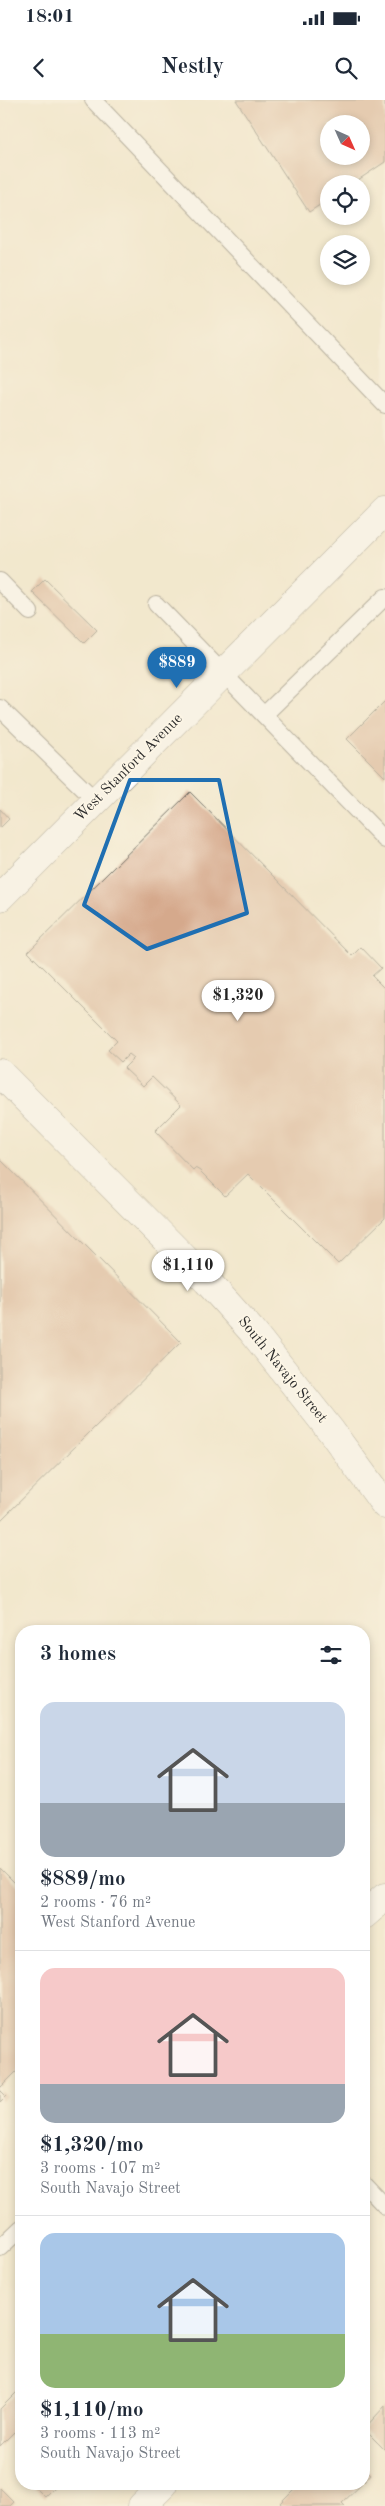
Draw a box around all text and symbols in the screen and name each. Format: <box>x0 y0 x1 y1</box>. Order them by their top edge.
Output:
text: 18:01 <box>25 8 74 27</box>
icon: back <box>25 54 53 82</box>
icon: search <box>332 54 360 82</box>
text: Nestly <box>161 56 224 78</box>
north arrow <box>320 115 370 165</box>
map controls <box>320 115 370 285</box>
button: locate <box>320 175 370 225</box>
button: layers <box>320 235 370 285</box>
pin: $889 <box>147 646 207 689</box>
text: $889 <box>158 655 196 671</box>
street label: West Stanford Avenue <box>72 711 186 825</box>
pin: $1,320 <box>197 980 279 1022</box>
text: $1,320 <box>213 988 263 1004</box>
pin: $1,110 <box>147 1250 229 1292</box>
text: $1,110 <box>163 1258 213 1274</box>
street label: South Navajo Street <box>235 1314 329 1426</box>
icon: filters <box>317 1641 345 1669</box>
text: 3 homes <box>40 1644 116 1665</box>
icon: home <box>148 1735 238 1825</box>
text: $889/mo <box>40 1869 126 1890</box>
text: 2 rooms · 76 m² <box>40 1895 151 1911</box>
text: West Stanford Avenue <box>40 1915 195 1931</box>
icon: home <box>148 2000 238 2090</box>
text: $1,320/mo <box>40 2135 144 2156</box>
text: 3 rooms · 107 m² <box>40 2161 160 2177</box>
text: South Navajo Street <box>40 2181 181 2197</box>
icon: home <box>148 2265 238 2355</box>
text: $1,110/mo <box>40 2400 144 2421</box>
text: 3 rooms · 113 m² <box>40 2426 160 2442</box>
text: South Navajo Street <box>40 2446 181 2462</box>

